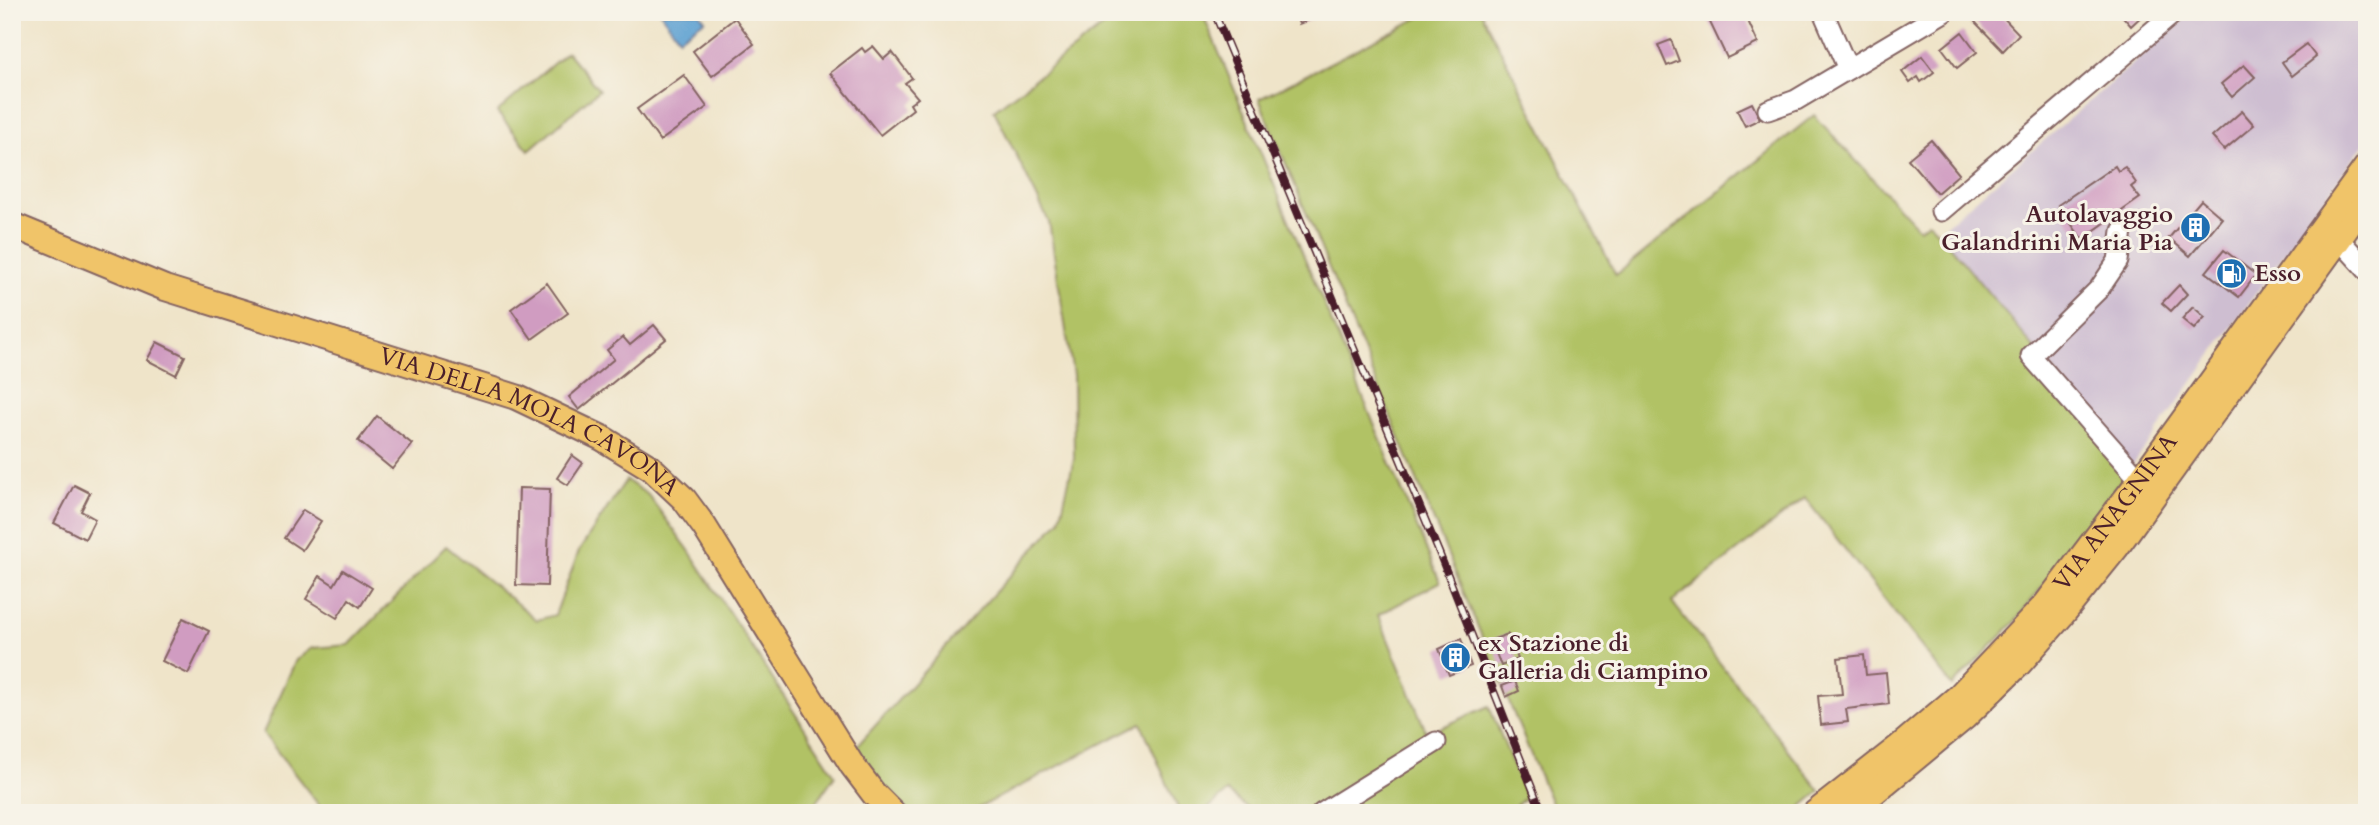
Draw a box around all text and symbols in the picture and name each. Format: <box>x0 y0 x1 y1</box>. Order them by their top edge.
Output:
place label: Autolavaggio Galandrini Maria Pia <box>1941 198 2173 259</box>
building icon: Autolavaggio Galandrini Maria Pia <box>2179 211 2213 245</box>
fuel station icon: Esso <box>2214 256 2248 290</box>
place label: Esso <box>2254 257 2301 290</box>
street label: VIA DELLA MOLA CAVONA <box>375 339 688 504</box>
street label: VIA ANAGNINA <box>2045 426 2185 598</box>
place label: ex Stazione di Galleria di Ciampino <box>1478 627 1708 688</box>
building icon: ex Stazione di Galleria di Ciampino <box>1438 640 1472 674</box>

